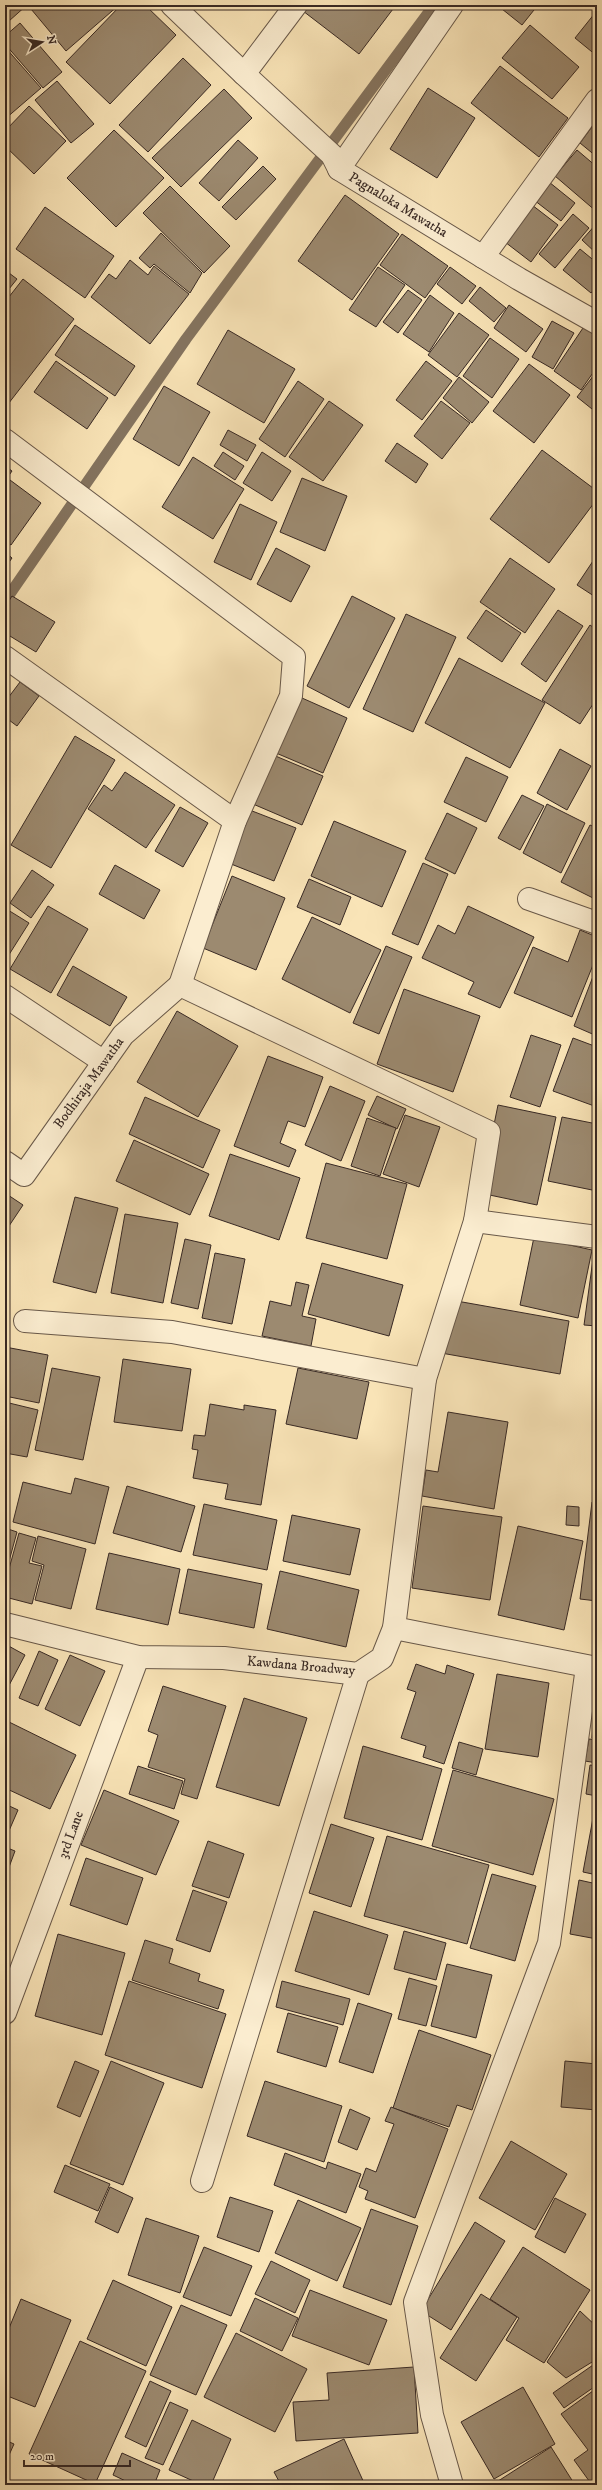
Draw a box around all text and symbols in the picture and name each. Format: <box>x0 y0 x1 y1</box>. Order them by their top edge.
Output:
north arrow <box>22 22 62 62</box>
text: N <box>43 34 59 46</box>
street label: Pagnaloka Mawatha <box>345 168 451 242</box>
street label: Bodhiraja Mawatha <box>50 1034 128 1132</box>
street label: Kawdana Broadway <box>246 1652 356 1680</box>
street label: 3rd Lane <box>54 1808 88 1861</box>
scale bar <box>24 2442 130 2468</box>
text: 20 m <box>30 2449 54 2464</box>

